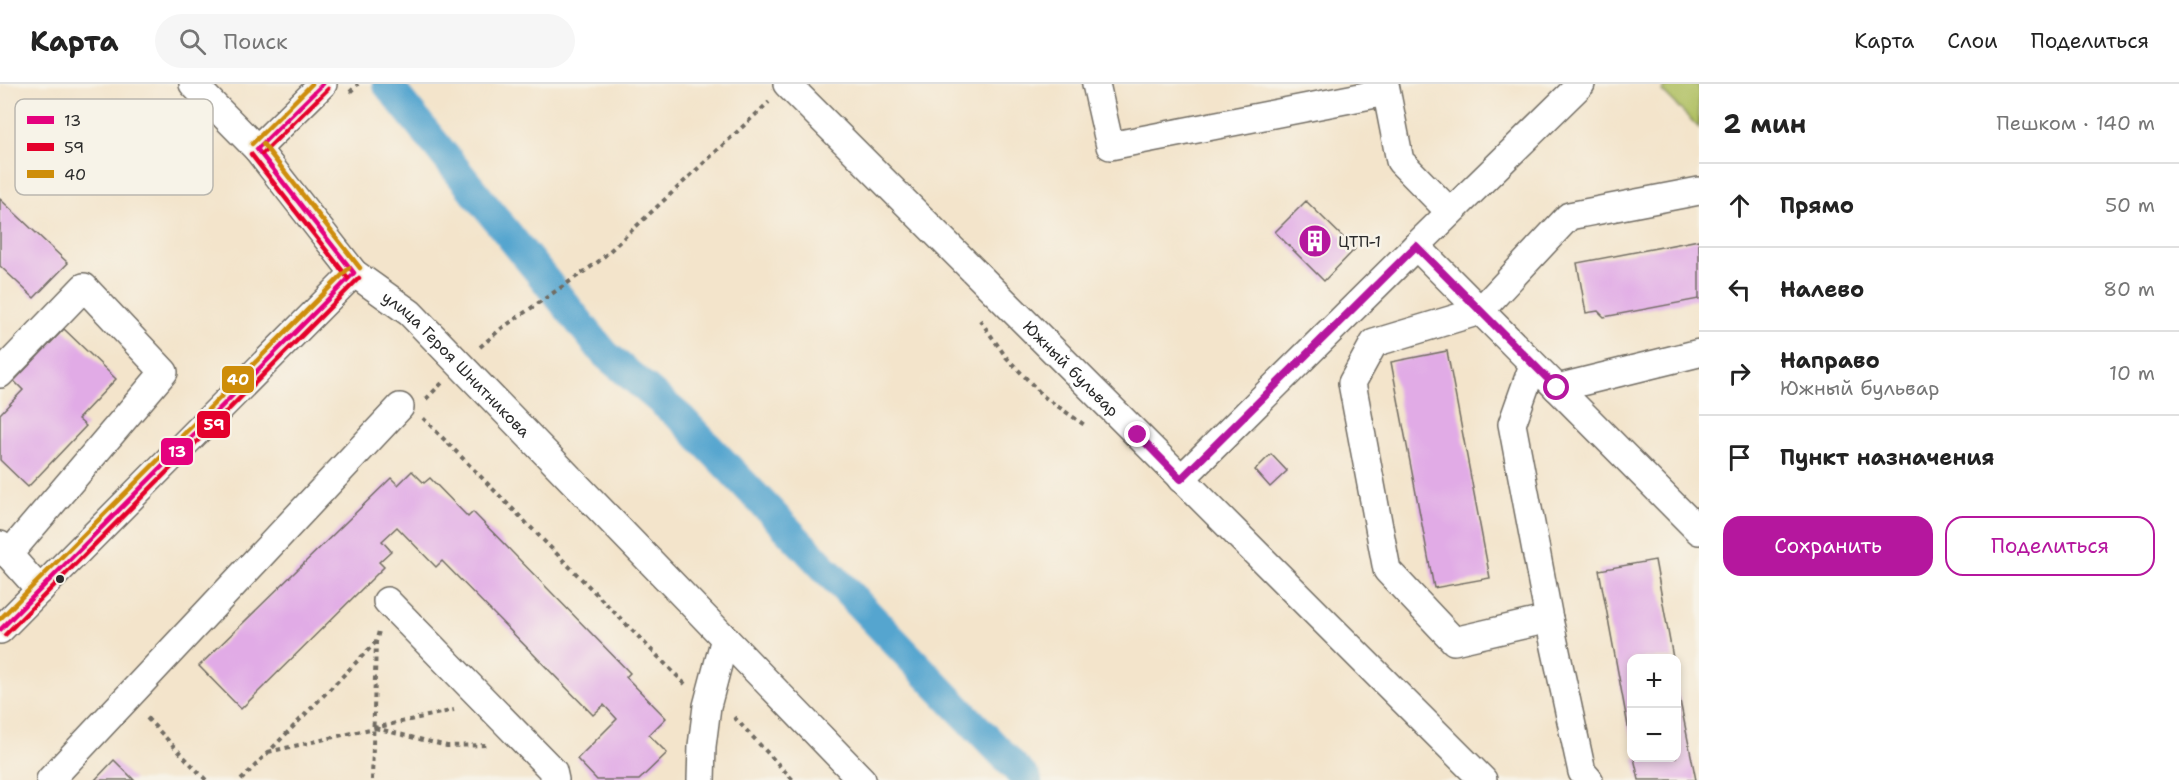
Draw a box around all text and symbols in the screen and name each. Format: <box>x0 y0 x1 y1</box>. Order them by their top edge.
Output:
search box <box>155 14 575 68</box>
text: Карта <box>30 22 119 60</box>
icon: search <box>176 25 209 58</box>
text: Поиск <box>224 27 288 56</box>
text: Карта <box>1854 27 1914 55</box>
text: Слои <box>1947 27 1998 55</box>
text: Поделиться <box>2031 27 2149 55</box>
legend <box>15 99 213 195</box>
text: 2 мин <box>1723 106 1806 141</box>
text: 13 <box>64 110 81 131</box>
text: Пешком · 140 m <box>1997 110 2155 136</box>
text: 59 <box>64 137 84 158</box>
text: 40 <box>64 164 86 185</box>
icon: ahead <box>1723 189 1756 222</box>
text: Прямо <box>1780 191 1854 220</box>
text: 50 m <box>2105 192 2155 218</box>
building icon: ЦТП-1 <box>1297 223 1333 259</box>
place label: ЦТП-1 <box>1338 231 1381 252</box>
icon: left <box>1723 273 1756 306</box>
text: Налево <box>1780 275 1864 304</box>
text: 80 m <box>2103 276 2155 302</box>
street label: улица Героя Шнитникова <box>378 286 535 442</box>
street label: Южный бульвар <box>1019 316 1124 421</box>
text: Направо <box>1780 346 1880 375</box>
icon: right <box>1723 357 1756 390</box>
text: 10 m <box>2109 360 2155 386</box>
line badge: 40 <box>221 365 255 394</box>
text: 40 <box>227 369 249 390</box>
route start <box>1543 374 1569 400</box>
text: Южный бульвар <box>1780 375 1939 401</box>
line badge: 59 <box>196 410 231 439</box>
text: 59 <box>204 414 224 435</box>
route end <box>1124 421 1150 447</box>
line badge: 13 <box>160 437 194 466</box>
text: 13 <box>168 441 186 462</box>
icon: arrive <box>1723 441 1756 474</box>
text: Пункт назначения <box>1780 443 1994 472</box>
button: Сохранить <box>1723 516 1933 576</box>
button: Поделиться <box>1945 516 2155 576</box>
unlabelled marker <box>54 573 66 585</box>
map controls <box>1627 654 1681 762</box>
button: + <box>1627 654 1681 708</box>
button: − <box>1627 708 1681 762</box>

